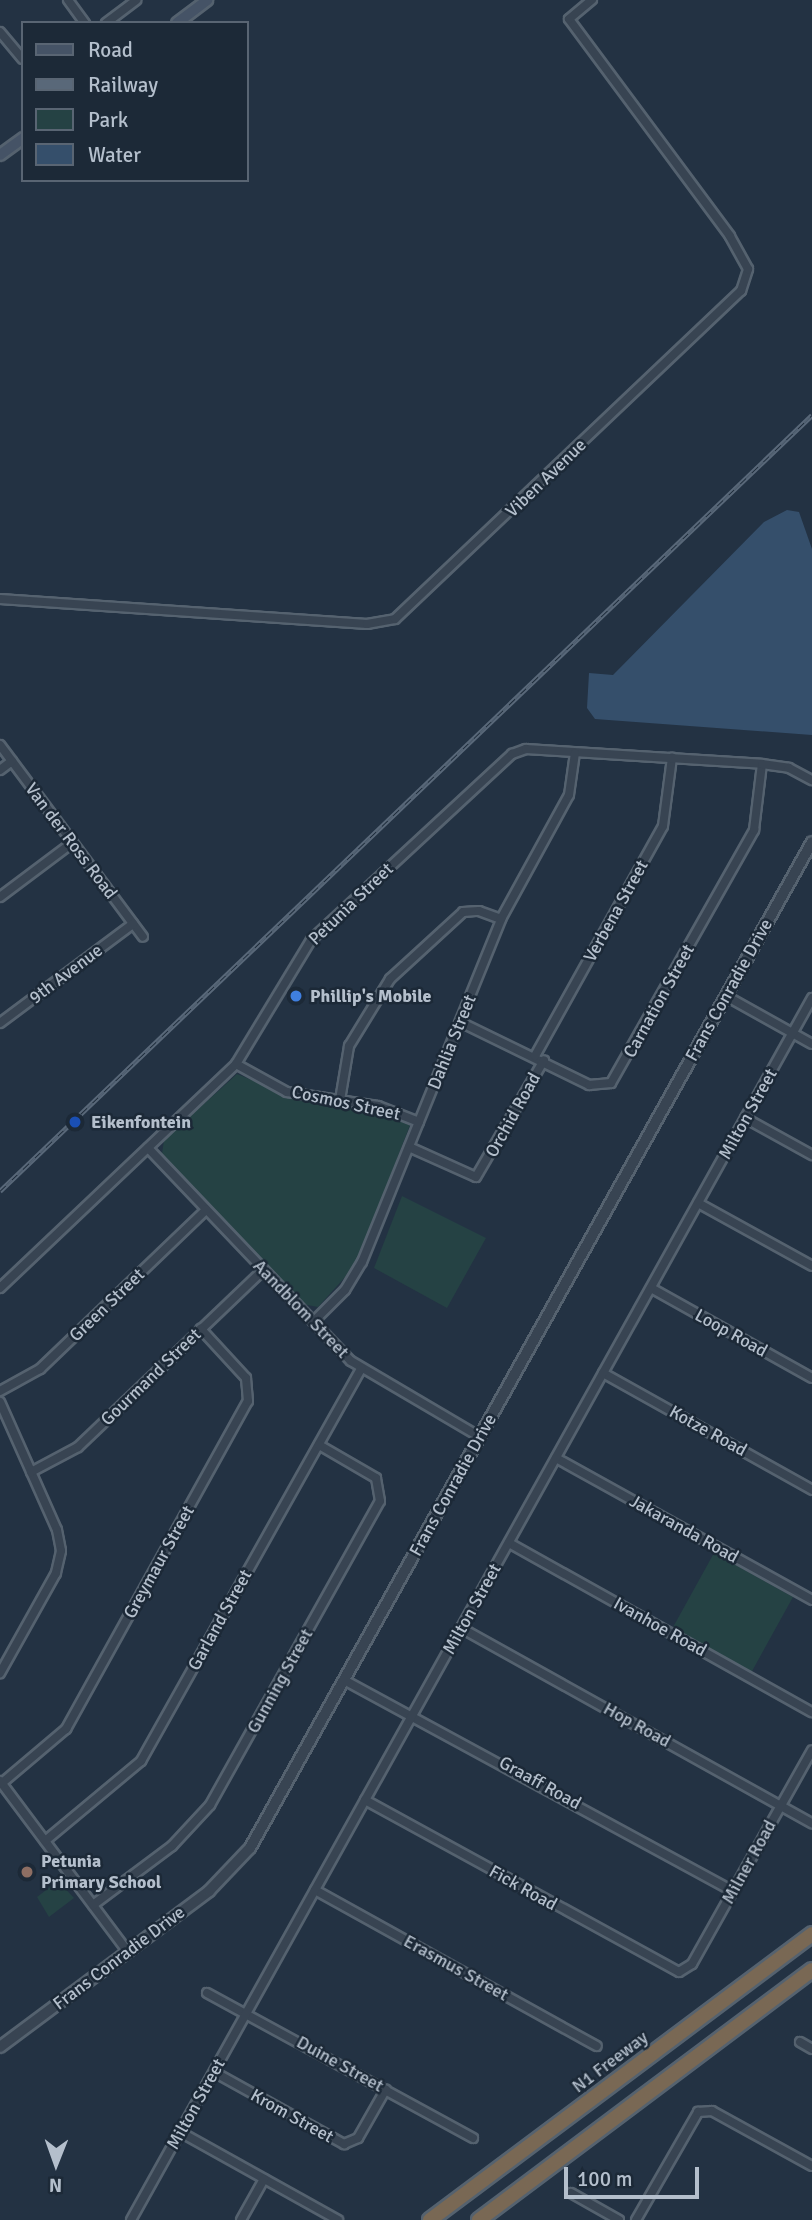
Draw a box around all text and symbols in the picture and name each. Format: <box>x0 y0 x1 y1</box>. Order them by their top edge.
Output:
legend <box>21 21 248 182</box>
text: Road <box>88 37 133 63</box>
text: Railway <box>88 72 158 98</box>
text: Park <box>88 107 128 133</box>
text: Water <box>88 142 141 168</box>
street label: Viben Avenue <box>501 434 591 522</box>
street label: Van der Ross Road <box>20 779 122 903</box>
street label: Verbena Street <box>579 856 653 966</box>
street label: Petunia Street <box>304 858 398 950</box>
street label: Frans Conradie Drive <box>681 915 777 1065</box>
street label: 9th Avenue <box>25 939 107 1009</box>
street label: Carnation Street <box>619 940 699 1062</box>
place label: Phillip's Mobile <box>310 985 432 1007</box>
marker: Phillip's Mobile <box>288 988 304 1004</box>
street label: Dahlia Street <box>423 991 481 1093</box>
street label: Milton Street <box>714 1065 782 1163</box>
street label: Orchid Road <box>481 1069 545 1161</box>
street label: Cosmos Street <box>290 1081 402 1125</box>
place label: Eikenfontein <box>91 1111 191 1133</box>
marker: Eikenfontein <box>65 1112 85 1132</box>
street label: Aandblom Street <box>249 1255 353 1363</box>
street label: Green Street <box>65 1264 149 1346</box>
street label: Loop Road <box>691 1304 771 1362</box>
street label: Gourmand Street <box>96 1324 206 1430</box>
street label: Kotze Road <box>665 1401 751 1461</box>
street label: Frans Conradie Drive <box>405 1410 501 1560</box>
street label: Jakaranda Road <box>626 1490 742 1568</box>
street label: Greymaur Street <box>119 1502 199 1622</box>
street label: Milton Street <box>438 1560 506 1658</box>
street label: Garland Street <box>183 1566 257 1674</box>
street label: Ivanhoe Road <box>610 1593 710 1661</box>
street label: Gunning Street <box>242 1625 318 1737</box>
street label: Hop Road <box>600 1698 674 1752</box>
street label: Graaff Road <box>495 1752 585 1814</box>
street label: Milner Road <box>717 1816 781 1908</box>
place label: Petunia Primary School <box>41 1851 161 1894</box>
street label: Fick Road <box>485 1861 561 1915</box>
marker: Petunia Primary School <box>19 1864 35 1880</box>
street label: Frans Conradie Drive <box>49 1901 189 2015</box>
street label: Erasmus Street <box>400 1930 512 2006</box>
street label: N1 Freeway <box>568 2027 652 2097</box>
street label: Duine Street <box>293 2031 387 2097</box>
street label: Milton Street <box>162 2055 230 2153</box>
street label: Krom Street <box>247 2084 337 2148</box>
north arrow <box>21 2129 91 2199</box>
scale bar <box>567 2154 702 2198</box>
text: 100 m <box>577 2166 632 2192</box>
text: N <box>49 2173 62 2197</box>

